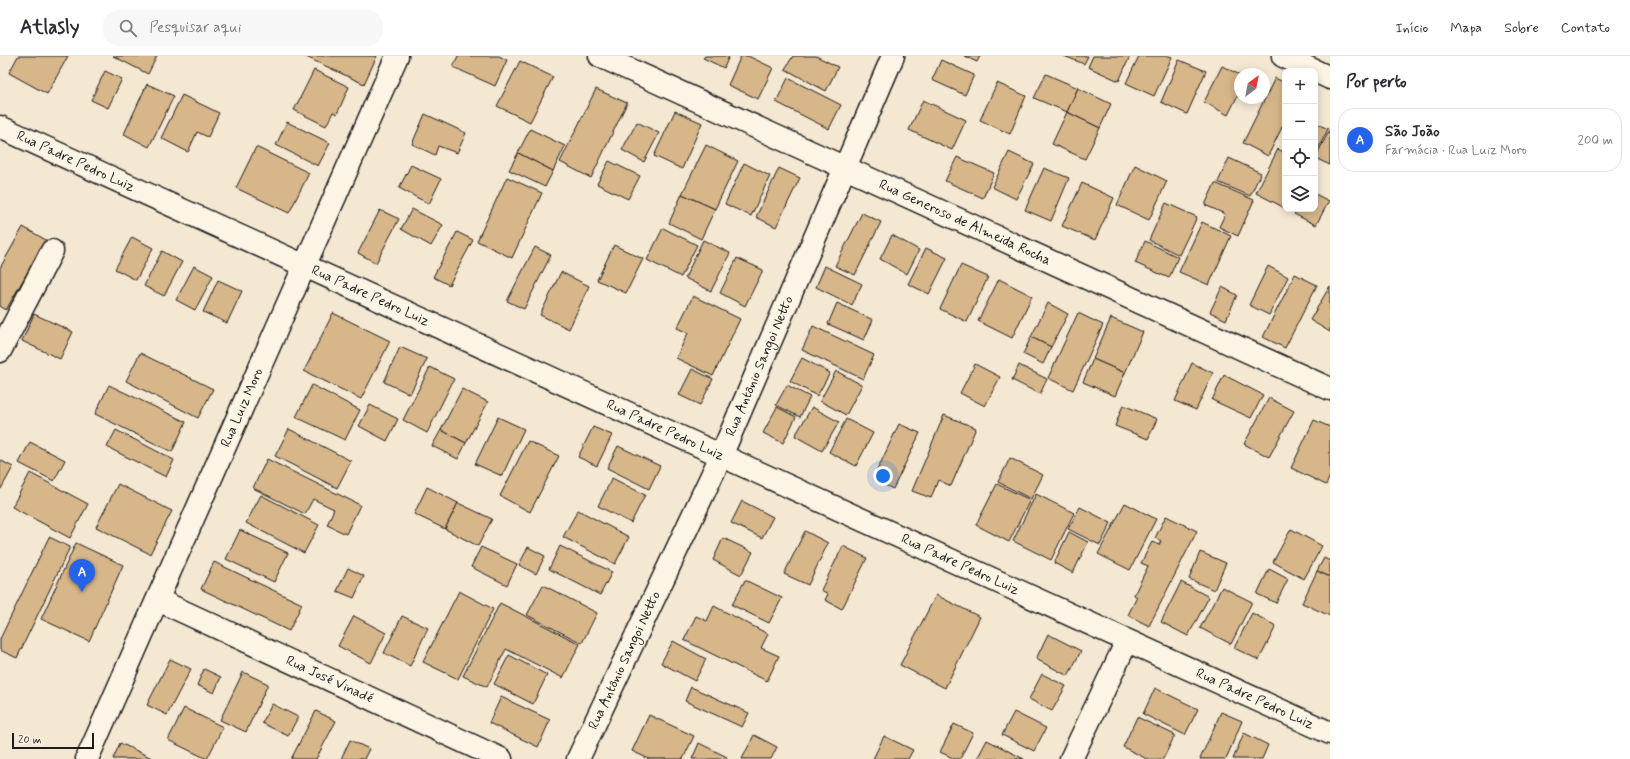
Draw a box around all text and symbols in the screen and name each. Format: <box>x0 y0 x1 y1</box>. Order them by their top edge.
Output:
search box <box>103 10 383 46</box>
text: Atlasly <box>20 15 79 40</box>
icon: search <box>117 17 139 39</box>
text: Pesquisar aqui <box>149 18 241 38</box>
text: Início <box>1395 19 1428 37</box>
text: Mapa <box>1450 19 1482 37</box>
text: Sobre <box>1504 19 1539 37</box>
text: Contato <box>1561 19 1610 37</box>
north arrow <box>1234 68 1270 104</box>
map controls <box>1282 68 1318 212</box>
button: + <box>1282 68 1318 104</box>
text: Por perto <box>1346 71 1407 93</box>
button: − <box>1282 104 1318 140</box>
text: São João <box>1385 122 1440 142</box>
street label: Rua Padre Pedro Luiz <box>14 127 138 196</box>
text: A <box>1356 132 1364 149</box>
text: 200 m <box>1578 132 1613 149</box>
button: locate <box>1282 140 1318 176</box>
text: Farmácia · Rua Luiz Moro <box>1385 142 1527 159</box>
street label: Rua Generoso de Almeida Rocha <box>876 175 1054 269</box>
button: layers <box>1282 176 1318 212</box>
street label: Rua Padre Pedro Luiz <box>308 261 433 331</box>
street label: Rua Antônio Sangoi Netto <box>722 293 798 439</box>
street label: Rua Luiz Moro <box>217 365 267 450</box>
street label: Rua Padre Pedro Luiz <box>603 395 727 465</box>
your location <box>873 466 893 486</box>
street label: Rua Padre Pedro Luiz <box>898 530 1022 599</box>
pin: A <box>69 559 95 592</box>
street label: Rua Antônio Sangoi Netto <box>584 588 665 733</box>
street label: Rua José Vinadé <box>283 651 376 708</box>
street label: Rua Padre Pedro Luiz <box>1193 664 1317 734</box>
scale bar <box>12 731 94 750</box>
text: 20 m <box>18 733 41 747</box>

